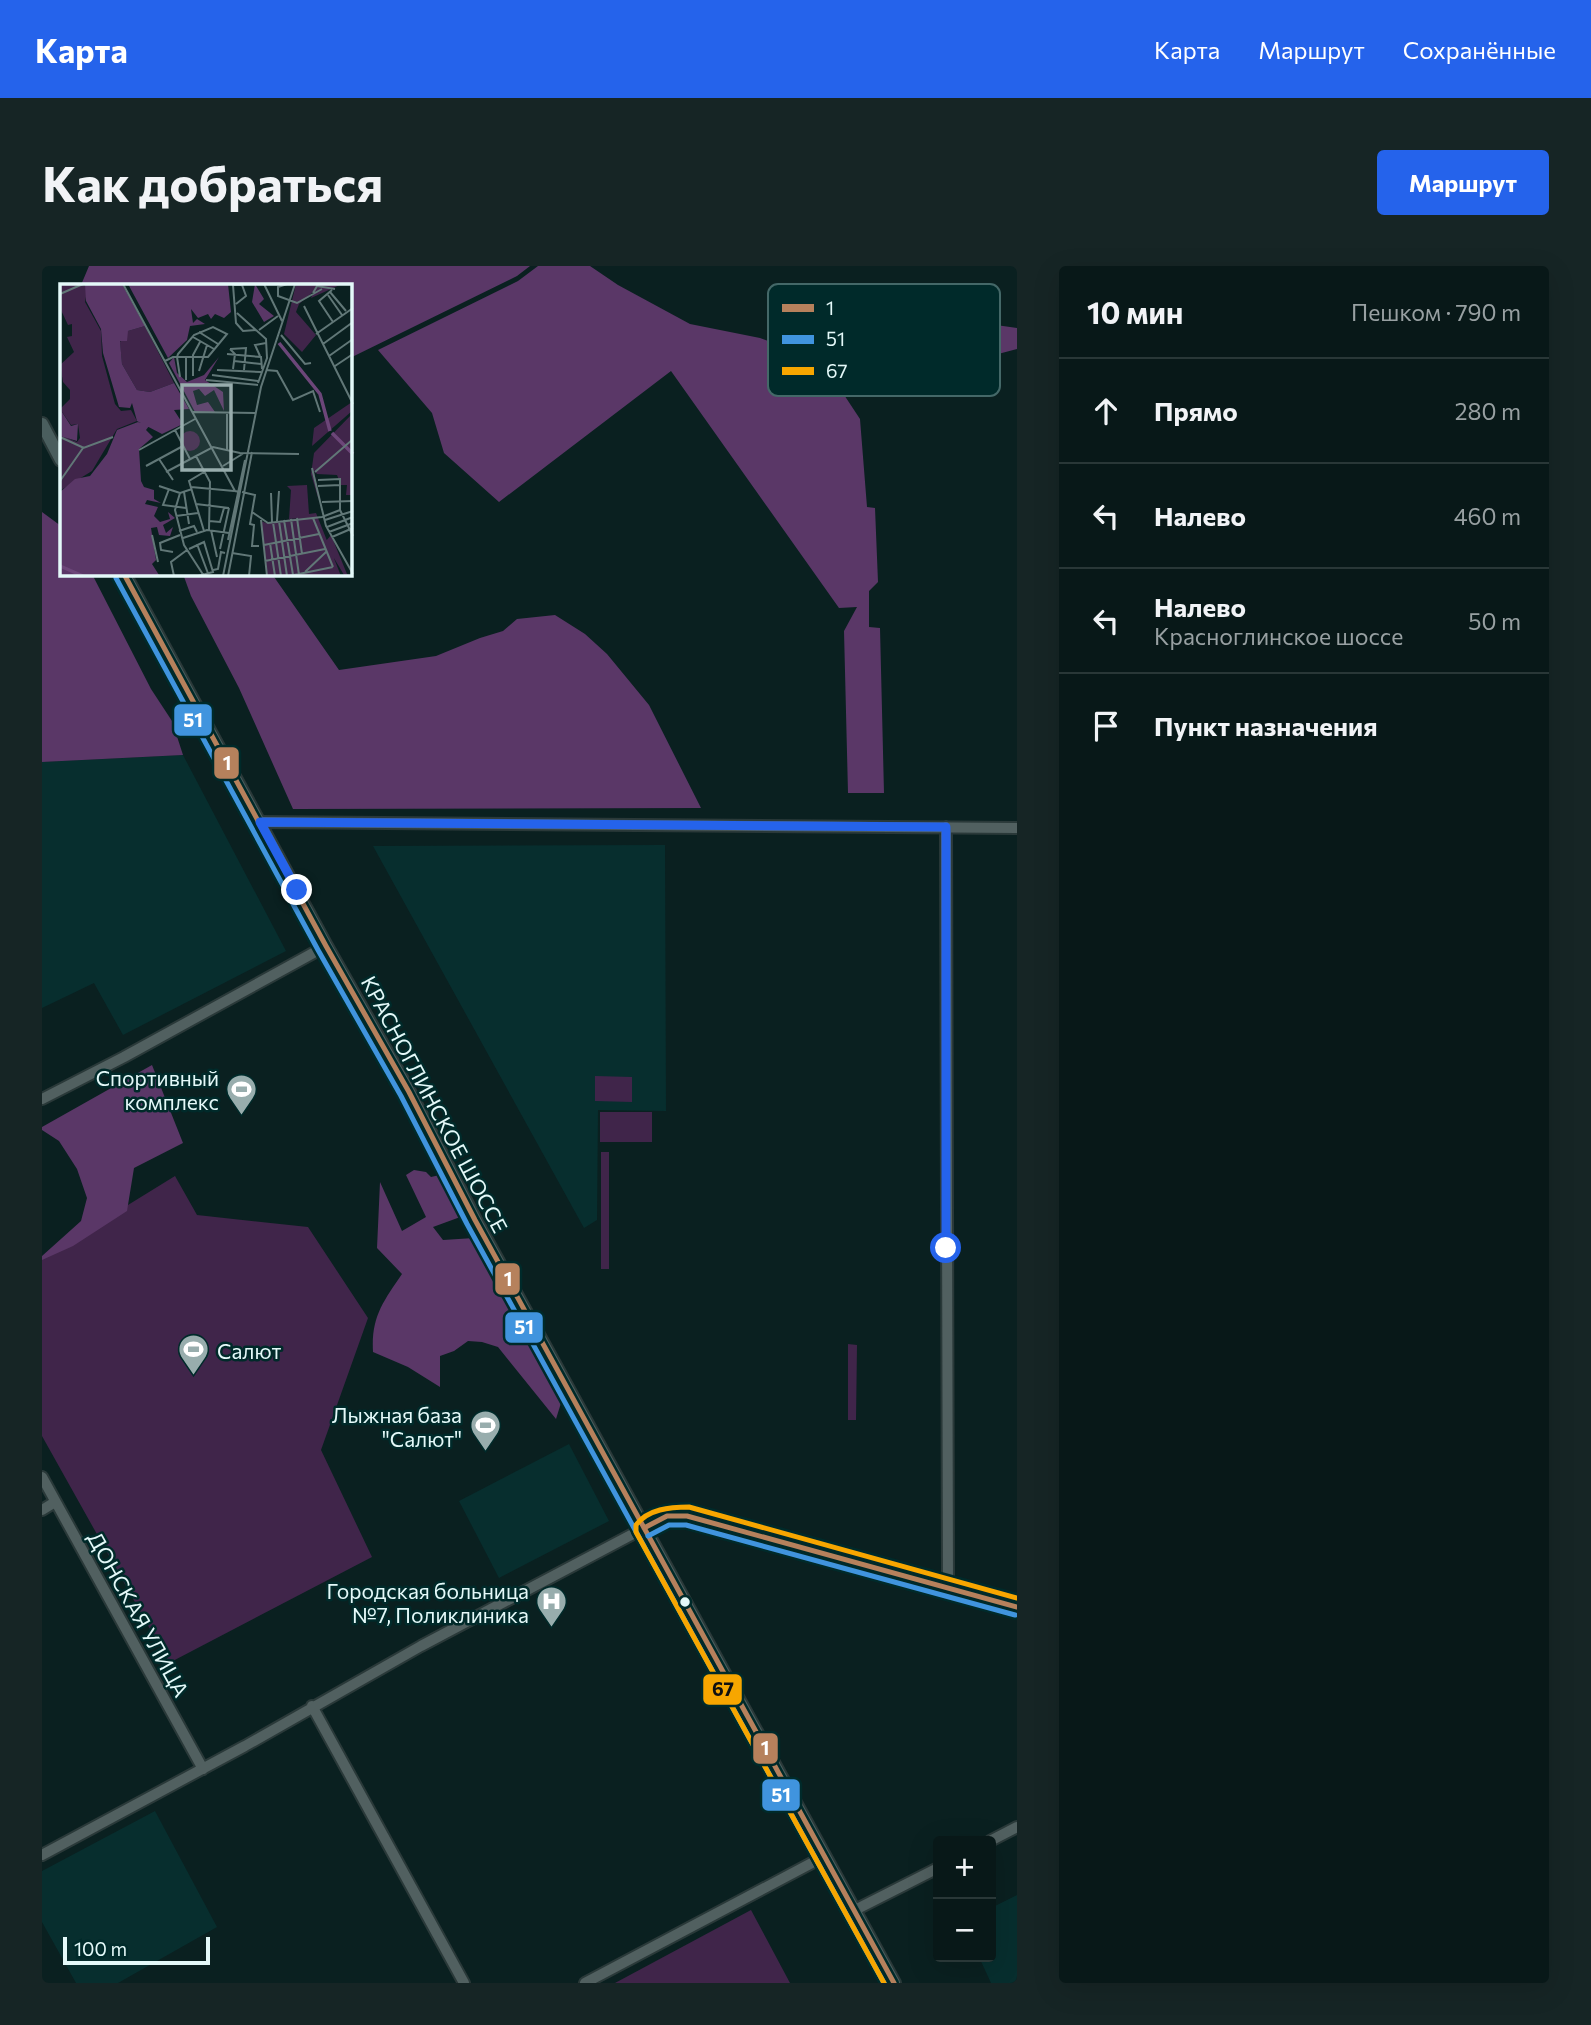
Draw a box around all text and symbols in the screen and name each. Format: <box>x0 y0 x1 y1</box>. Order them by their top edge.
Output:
text: Карта <box>35 29 128 70</box>
text: Карта <box>1154 35 1220 64</box>
text: Маршрут <box>1258 35 1365 64</box>
text: Сохранённые <box>1403 35 1556 64</box>
button: Маршрут <box>1377 150 1549 215</box>
text: Как добраться <box>42 152 383 212</box>
inset map <box>60 284 352 576</box>
legend <box>768 284 1000 396</box>
text: 10 мин <box>1087 293 1183 330</box>
text: 1 <box>826 296 834 319</box>
text: Пешком · 790 m <box>1351 298 1521 326</box>
text: 51 <box>826 327 845 350</box>
text: 67 <box>826 359 848 382</box>
icon: ahead <box>1087 392 1125 430</box>
text: Прямо <box>1154 395 1238 426</box>
text: 280 m <box>1455 397 1521 425</box>
icon: left <box>1087 497 1125 535</box>
text: Налево <box>1154 500 1246 531</box>
text: 460 m <box>1454 502 1521 530</box>
text: Налево <box>1154 591 1246 622</box>
icon: left <box>1087 602 1125 640</box>
text: 50 m <box>1468 607 1521 635</box>
text: Красноглинское шоссе <box>1154 622 1403 650</box>
line badge: 51 <box>173 703 213 737</box>
icon: arrive <box>1087 707 1125 745</box>
text: 51 <box>183 708 203 731</box>
text: Пункт назначения <box>1154 710 1378 741</box>
line badge: 1 <box>213 746 240 780</box>
text: 1 <box>223 751 231 774</box>
route end <box>281 874 312 905</box>
street label: КРАСНОГЛИНСКОЕ ШОССЕ <box>357 971 513 1237</box>
place label: Спортивный комплекс <box>96 1065 219 1114</box>
sports icon: Спортивный комплекс <box>225 1072 259 1116</box>
route start <box>930 1232 961 1263</box>
line badge: 1 <box>494 1262 521 1296</box>
text: 1 <box>504 1267 512 1290</box>
line badge: 51 <box>504 1311 544 1344</box>
text: 51 <box>514 1315 534 1338</box>
sports icon: Салют <box>177 1333 211 1377</box>
place label: Салют <box>217 1338 281 1363</box>
place label: Лыжная база "Салют" <box>332 1402 462 1451</box>
sports icon: Лыжная база "Салют" <box>468 1409 502 1453</box>
street label: ДОНСКАЯ УЛИЦА <box>83 1527 195 1701</box>
place label: Городская больница №7, Поликлиника <box>327 1578 529 1627</box>
hospital icon: Городская больница №7, Поликлиника <box>535 1585 569 1629</box>
unlabelled marker <box>678 1595 692 1609</box>
line badge: 67 <box>702 1673 743 1706</box>
text: 67 <box>712 1677 734 1700</box>
line badge: 1 <box>752 1732 779 1765</box>
text: 1 <box>761 1736 769 1759</box>
line badge: 51 <box>761 1778 801 1812</box>
text: 51 <box>771 1783 791 1806</box>
map controls <box>933 1836 996 1962</box>
button: + <box>933 1836 996 1899</box>
button: − <box>933 1899 996 1962</box>
scale bar <box>63 1934 210 1966</box>
text: 100 m <box>74 1937 127 1960</box>

